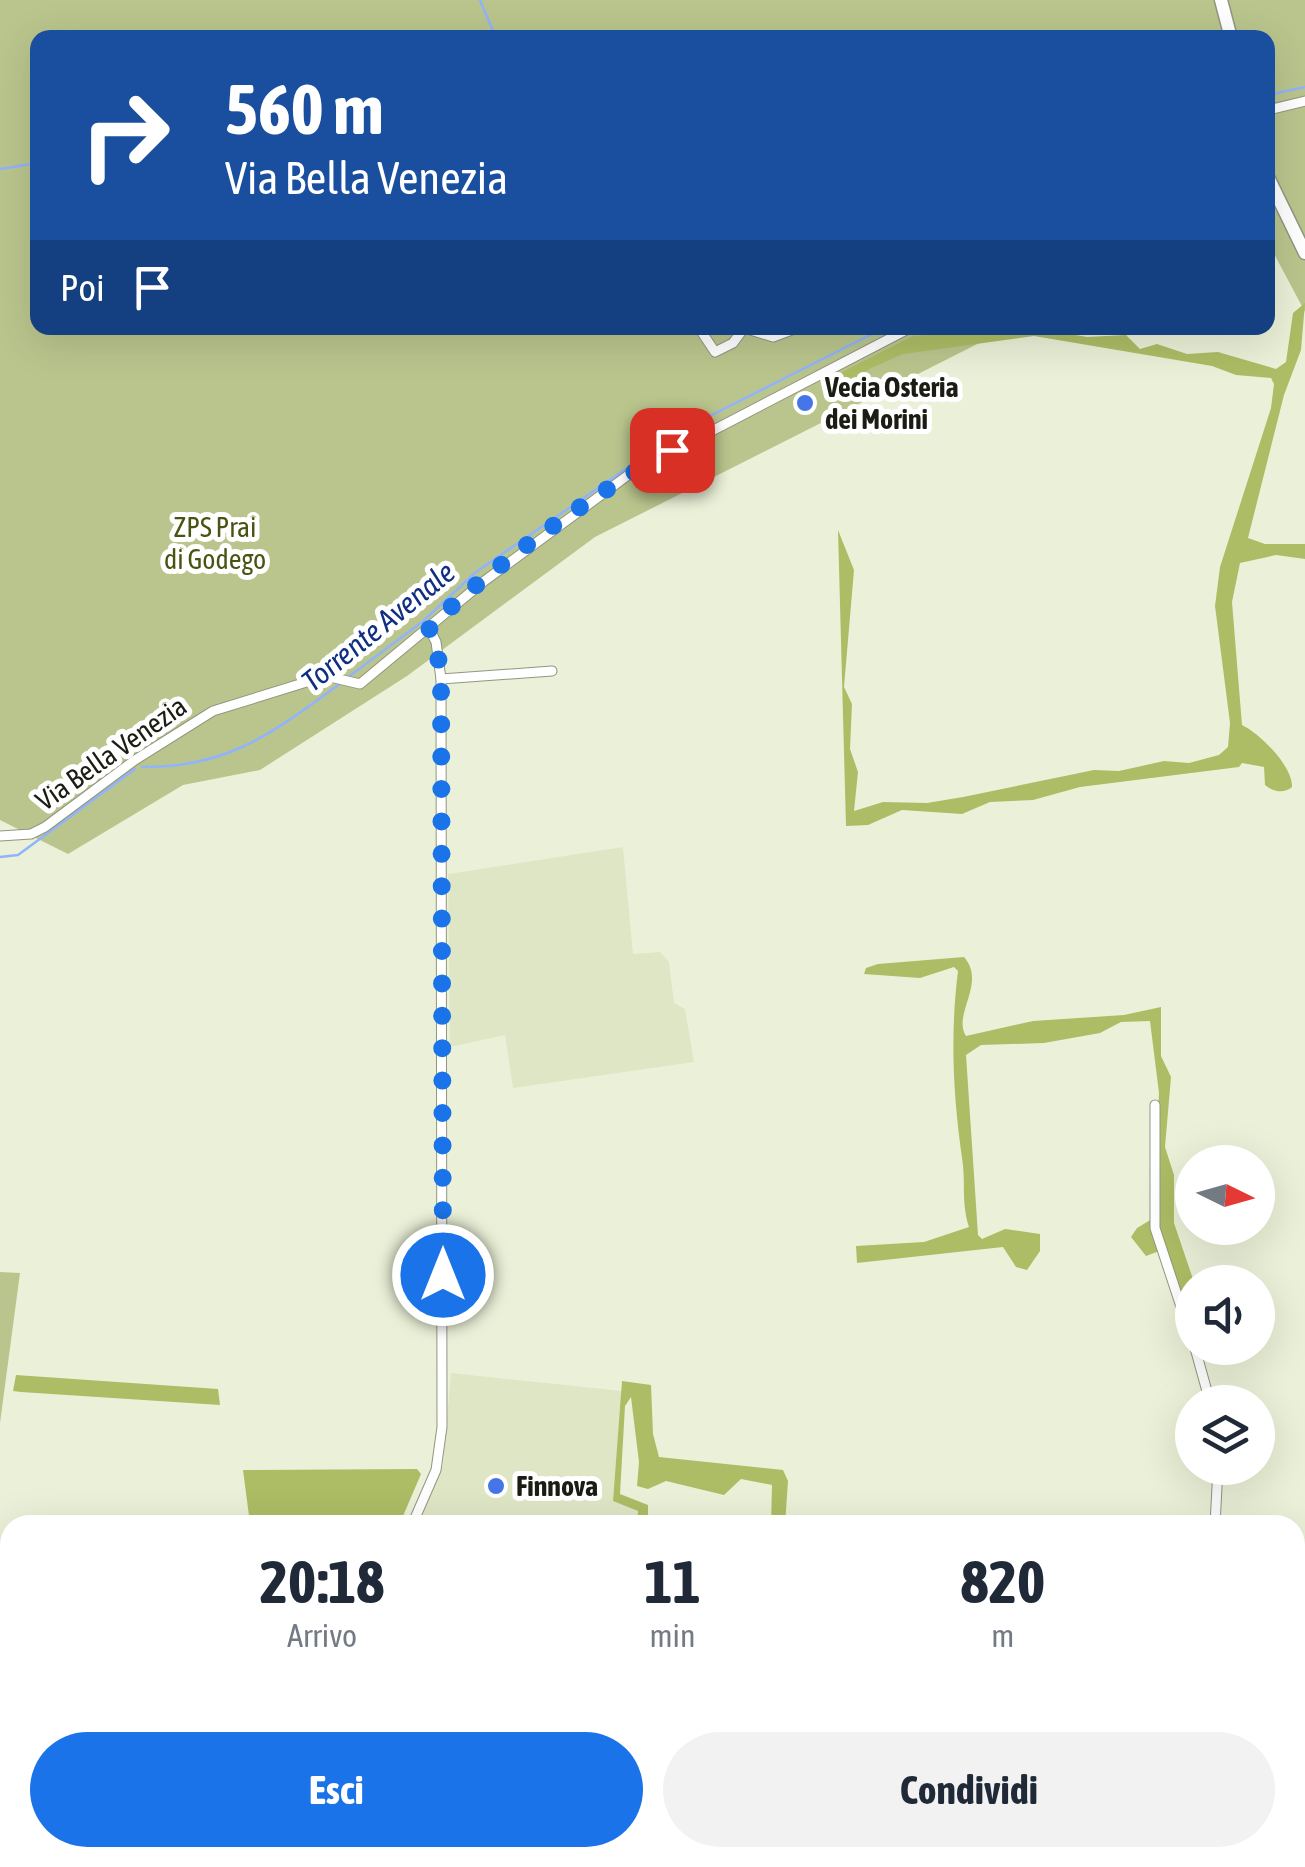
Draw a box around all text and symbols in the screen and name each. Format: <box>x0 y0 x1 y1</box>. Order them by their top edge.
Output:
text: 560 m <box>225 69 384 149</box>
icon: right <box>60 70 190 200</box>
text: Via Bella Venezia <box>225 152 508 204</box>
icon: arrive <box>125 260 180 315</box>
text: Poi <box>60 266 105 309</box>
place label: Vecia Osteria dei Morini <box>824 371 959 435</box>
marker: Vecia Osteria dei Morini <box>794 392 816 414</box>
pin <box>630 408 715 493</box>
icon: arrive <box>645 423 700 478</box>
park label: ZPS Prai di Godego <box>164 511 266 575</box>
water label: Torrente Avenale <box>295 554 461 698</box>
street label: Via Bella Venezia <box>30 689 192 817</box>
north arrow <box>1175 1145 1275 1245</box>
map controls <box>1175 1145 1275 1485</box>
position arrow <box>391 1223 495 1327</box>
button: sound <box>1175 1265 1275 1365</box>
button: layers <box>1175 1385 1275 1485</box>
place label: Finnova <box>516 1470 598 1502</box>
marker: Finnova <box>485 1475 507 1497</box>
text: 20:18 <box>260 1547 385 1616</box>
text: 11 <box>644 1547 701 1616</box>
text: 820 <box>961 1547 1045 1616</box>
text: Arrivo <box>287 1617 357 1654</box>
text: min <box>650 1617 695 1654</box>
text: m <box>991 1617 1014 1654</box>
button: Esci <box>30 1732 643 1847</box>
button: Condividi <box>663 1732 1275 1847</box>

